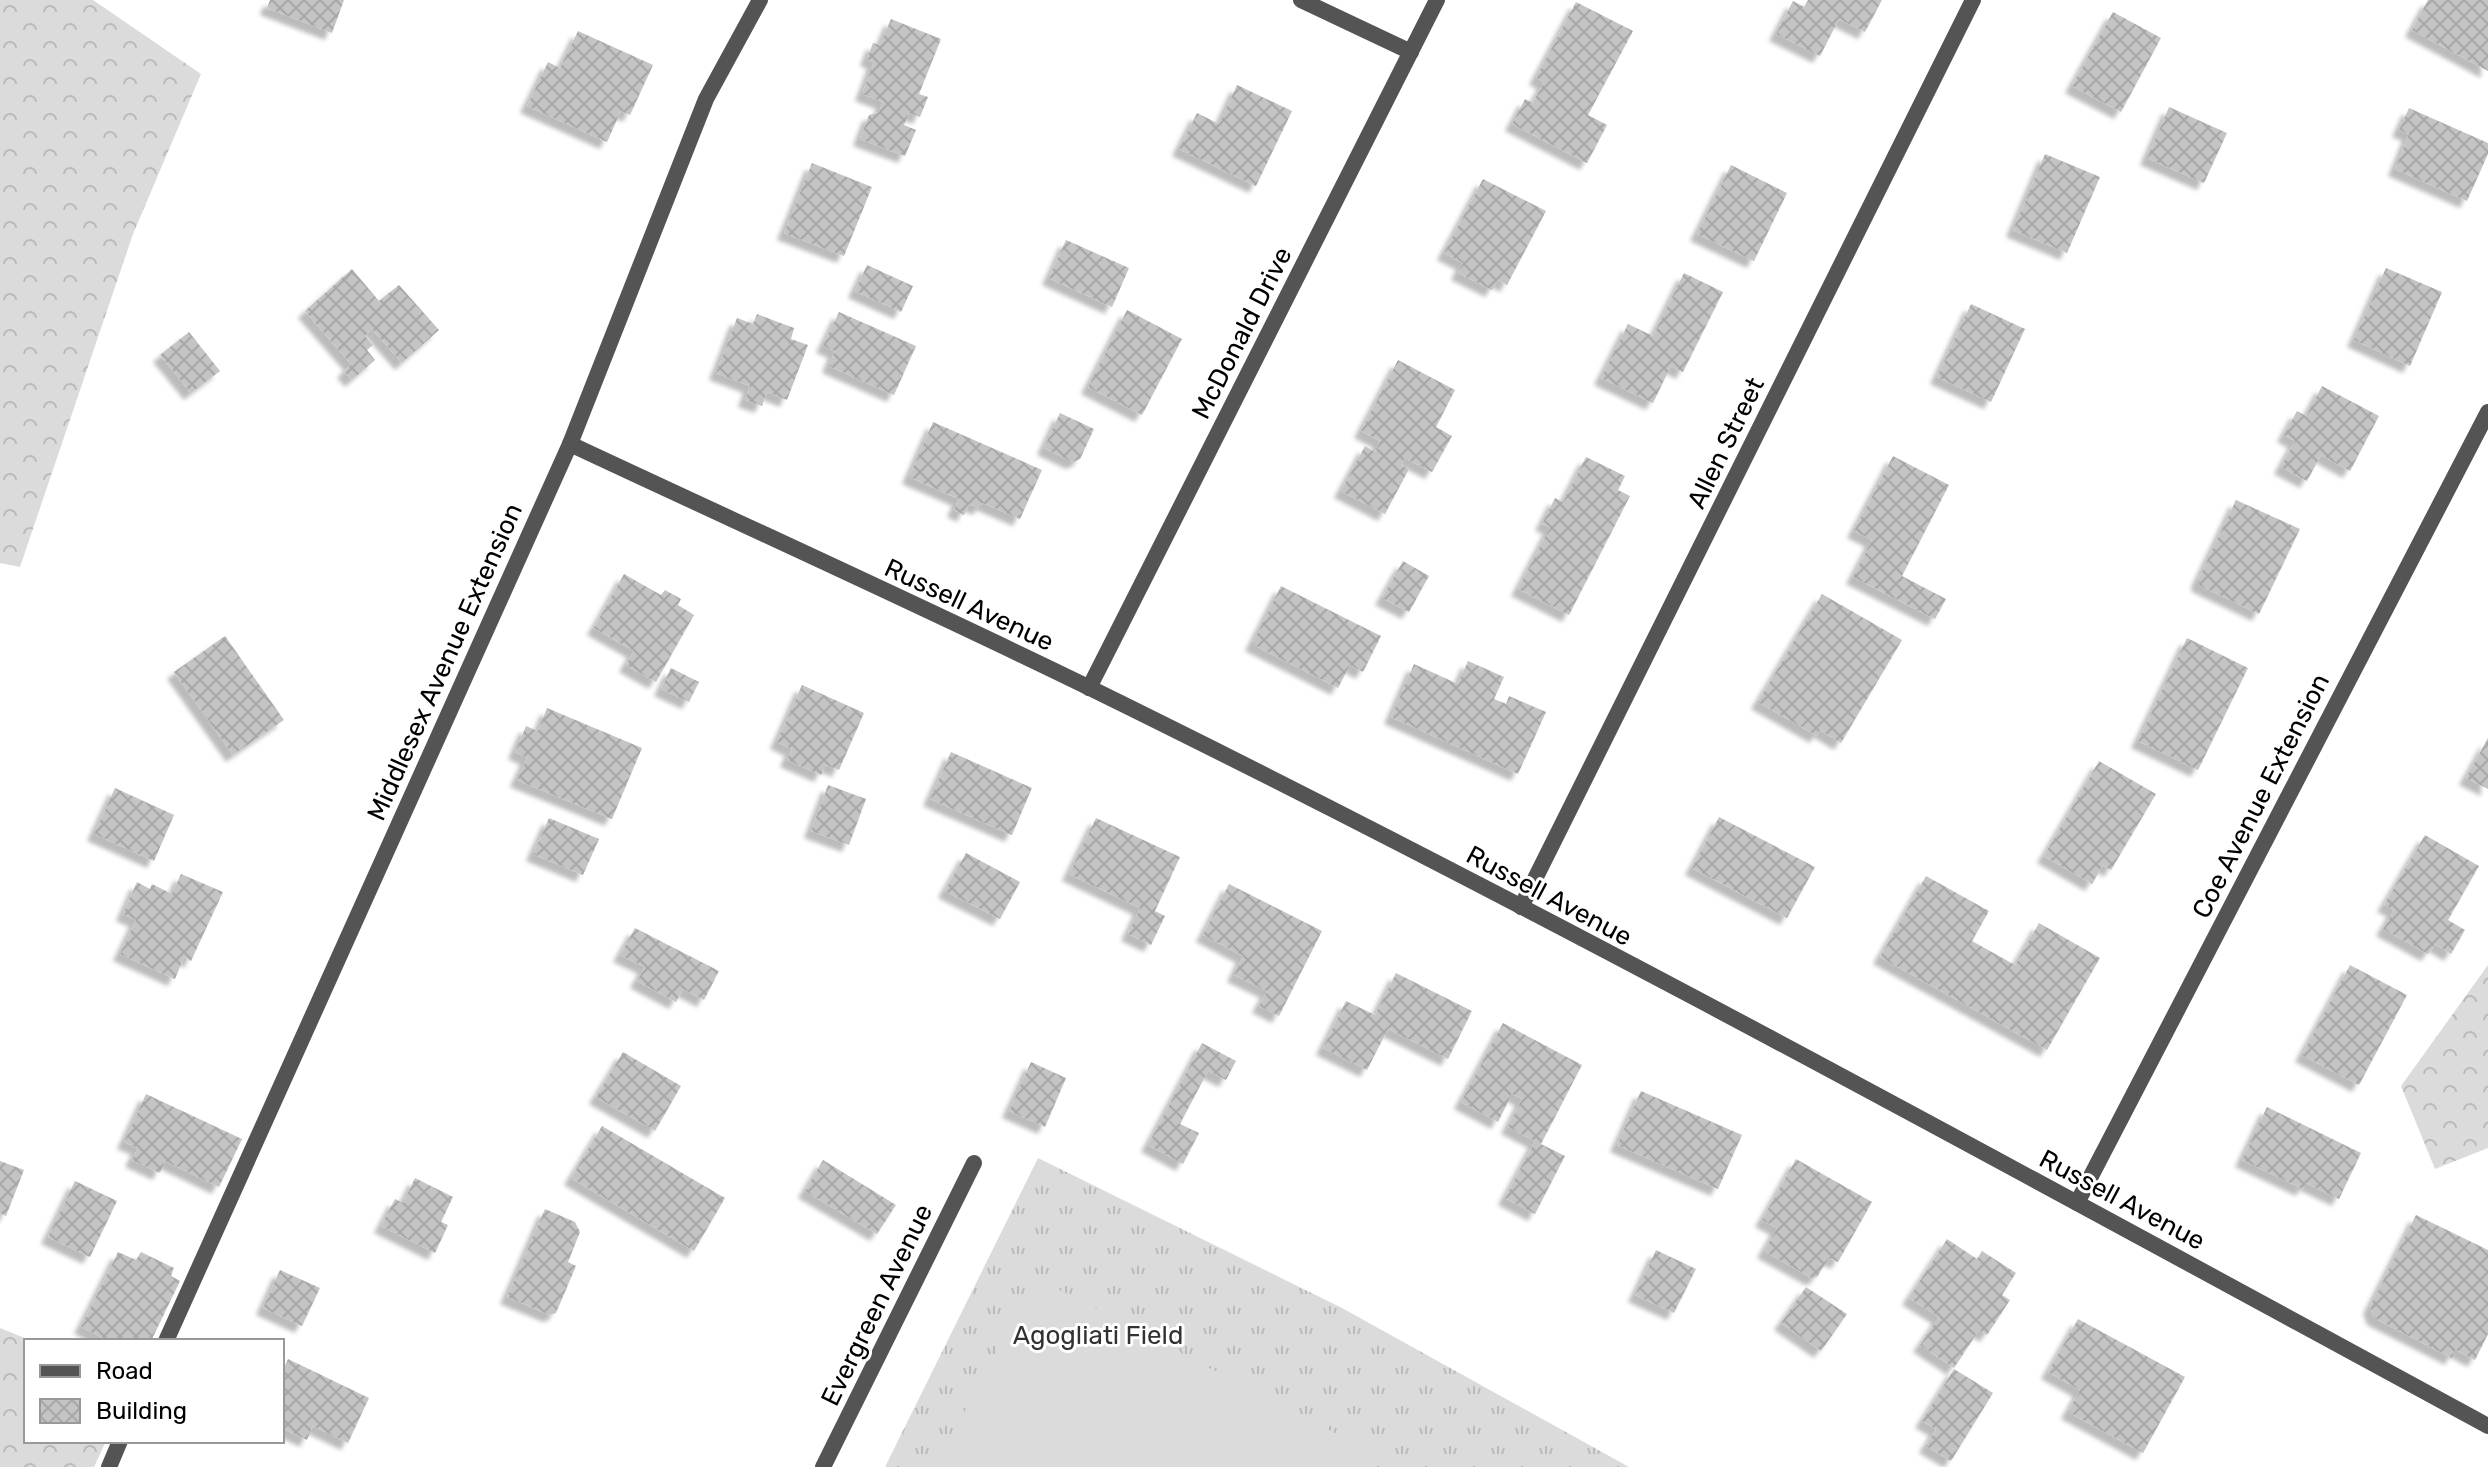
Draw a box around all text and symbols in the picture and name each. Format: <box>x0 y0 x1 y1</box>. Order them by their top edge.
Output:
street label: McDonald Drive <box>1185 242 1299 424</box>
street label: Allen Street <box>1681 372 1771 514</box>
street label: Middlesex Avenue Extension <box>361 499 529 825</box>
street label: Russell Avenue <box>879 552 1059 658</box>
street label: Coe Avenue Extension <box>2186 668 2336 924</box>
street label: Russell Avenue <box>1461 839 1637 953</box>
street label: Russell Avenue <box>2034 1143 2210 1257</box>
street label: Evergreen Avenue <box>815 1199 939 1411</box>
park label: Agogliati Field <box>1013 1320 1183 1351</box>
legend <box>24 1339 284 1443</box>
text: Road <box>96 1357 153 1385</box>
text: Building <box>96 1397 187 1425</box>

